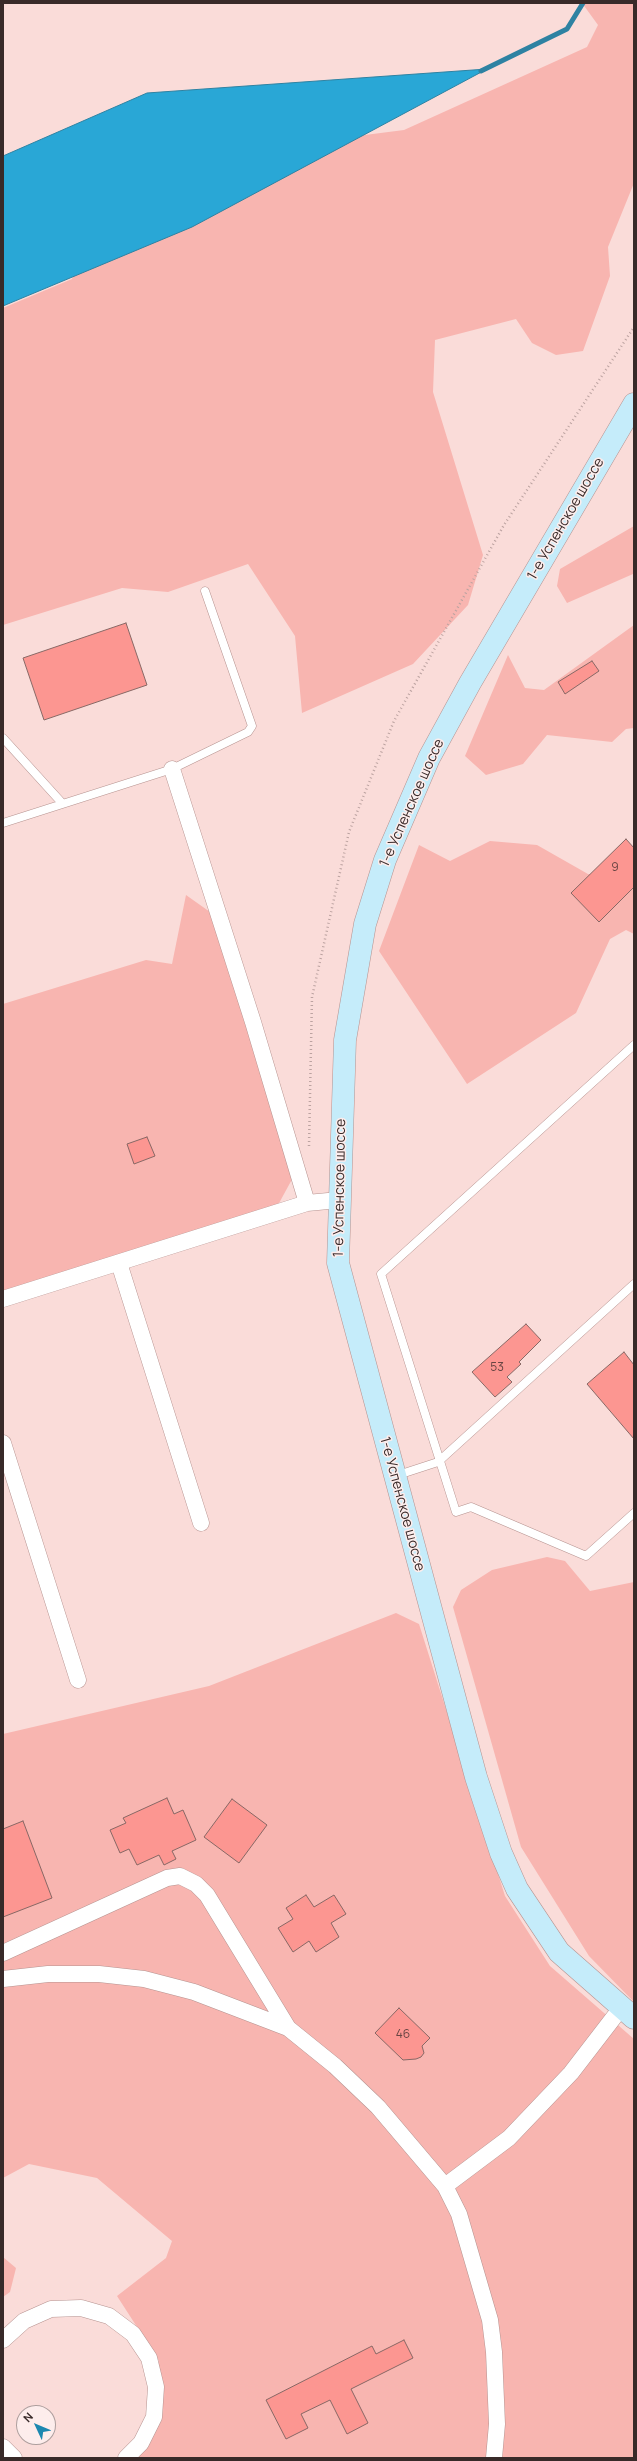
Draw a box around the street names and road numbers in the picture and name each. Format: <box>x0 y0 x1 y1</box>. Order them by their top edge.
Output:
street label: 1-е Успенское шоссе <box>524 455 608 583</box>
street label: 1-е Успенское шоссе <box>376 736 448 870</box>
street label: 1-е Успенское шоссе <box>330 1119 350 1257</box>
street label: 1-е Успенское шоссе <box>376 1435 428 1573</box>

